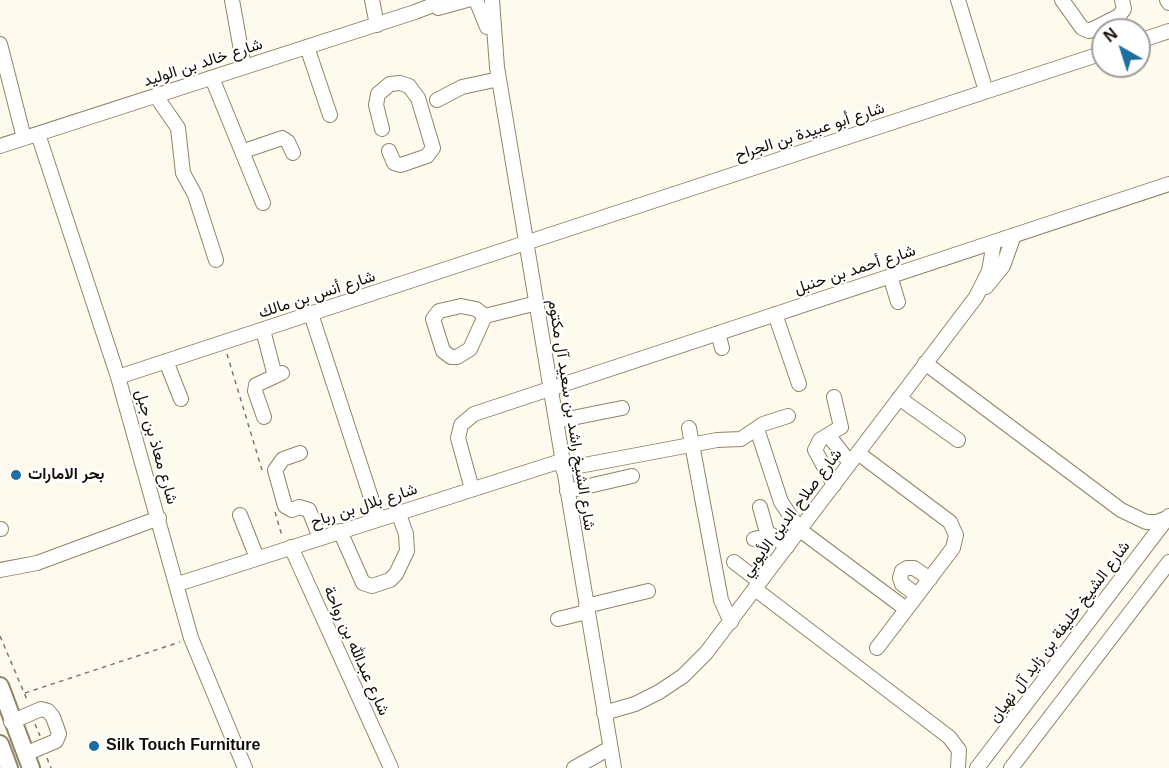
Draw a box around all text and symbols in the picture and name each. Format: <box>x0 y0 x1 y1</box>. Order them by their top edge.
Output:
north arrow <box>1091 18 1151 78</box>
text: N <box>1101 25 1120 45</box>
street label: شارع خالد بن الوليد <box>141 35 265 91</box>
street label: شارع أبو عبيدة بن الجراح <box>733 99 887 165</box>
street label: شارع أحمد بن حنبل <box>792 241 918 299</box>
street label: شارع أنس بن مالك <box>256 267 378 323</box>
street label: شارع الشيخ راشد بن سعيد آل مكتوم <box>543 298 599 532</box>
street label: شارع معاذ بن جبل <box>130 388 182 506</box>
street label: شارع صلاح الدين الأيوبي <box>738 445 846 581</box>
place label: بحر الامارات <box>28 465 104 485</box>
marker: بحر الامارات <box>9 468 23 482</box>
street label: شارع بلال بن رباح <box>308 480 420 532</box>
street label: شارع الشيخ خليفة بن زايد آل نهيان <box>985 537 1135 727</box>
street label: شارع عبدالله بن رواحة <box>319 583 393 719</box>
place label: Silk Touch Furniture <box>106 736 260 756</box>
marker: Silk Touch Furniture <box>87 739 101 753</box>

